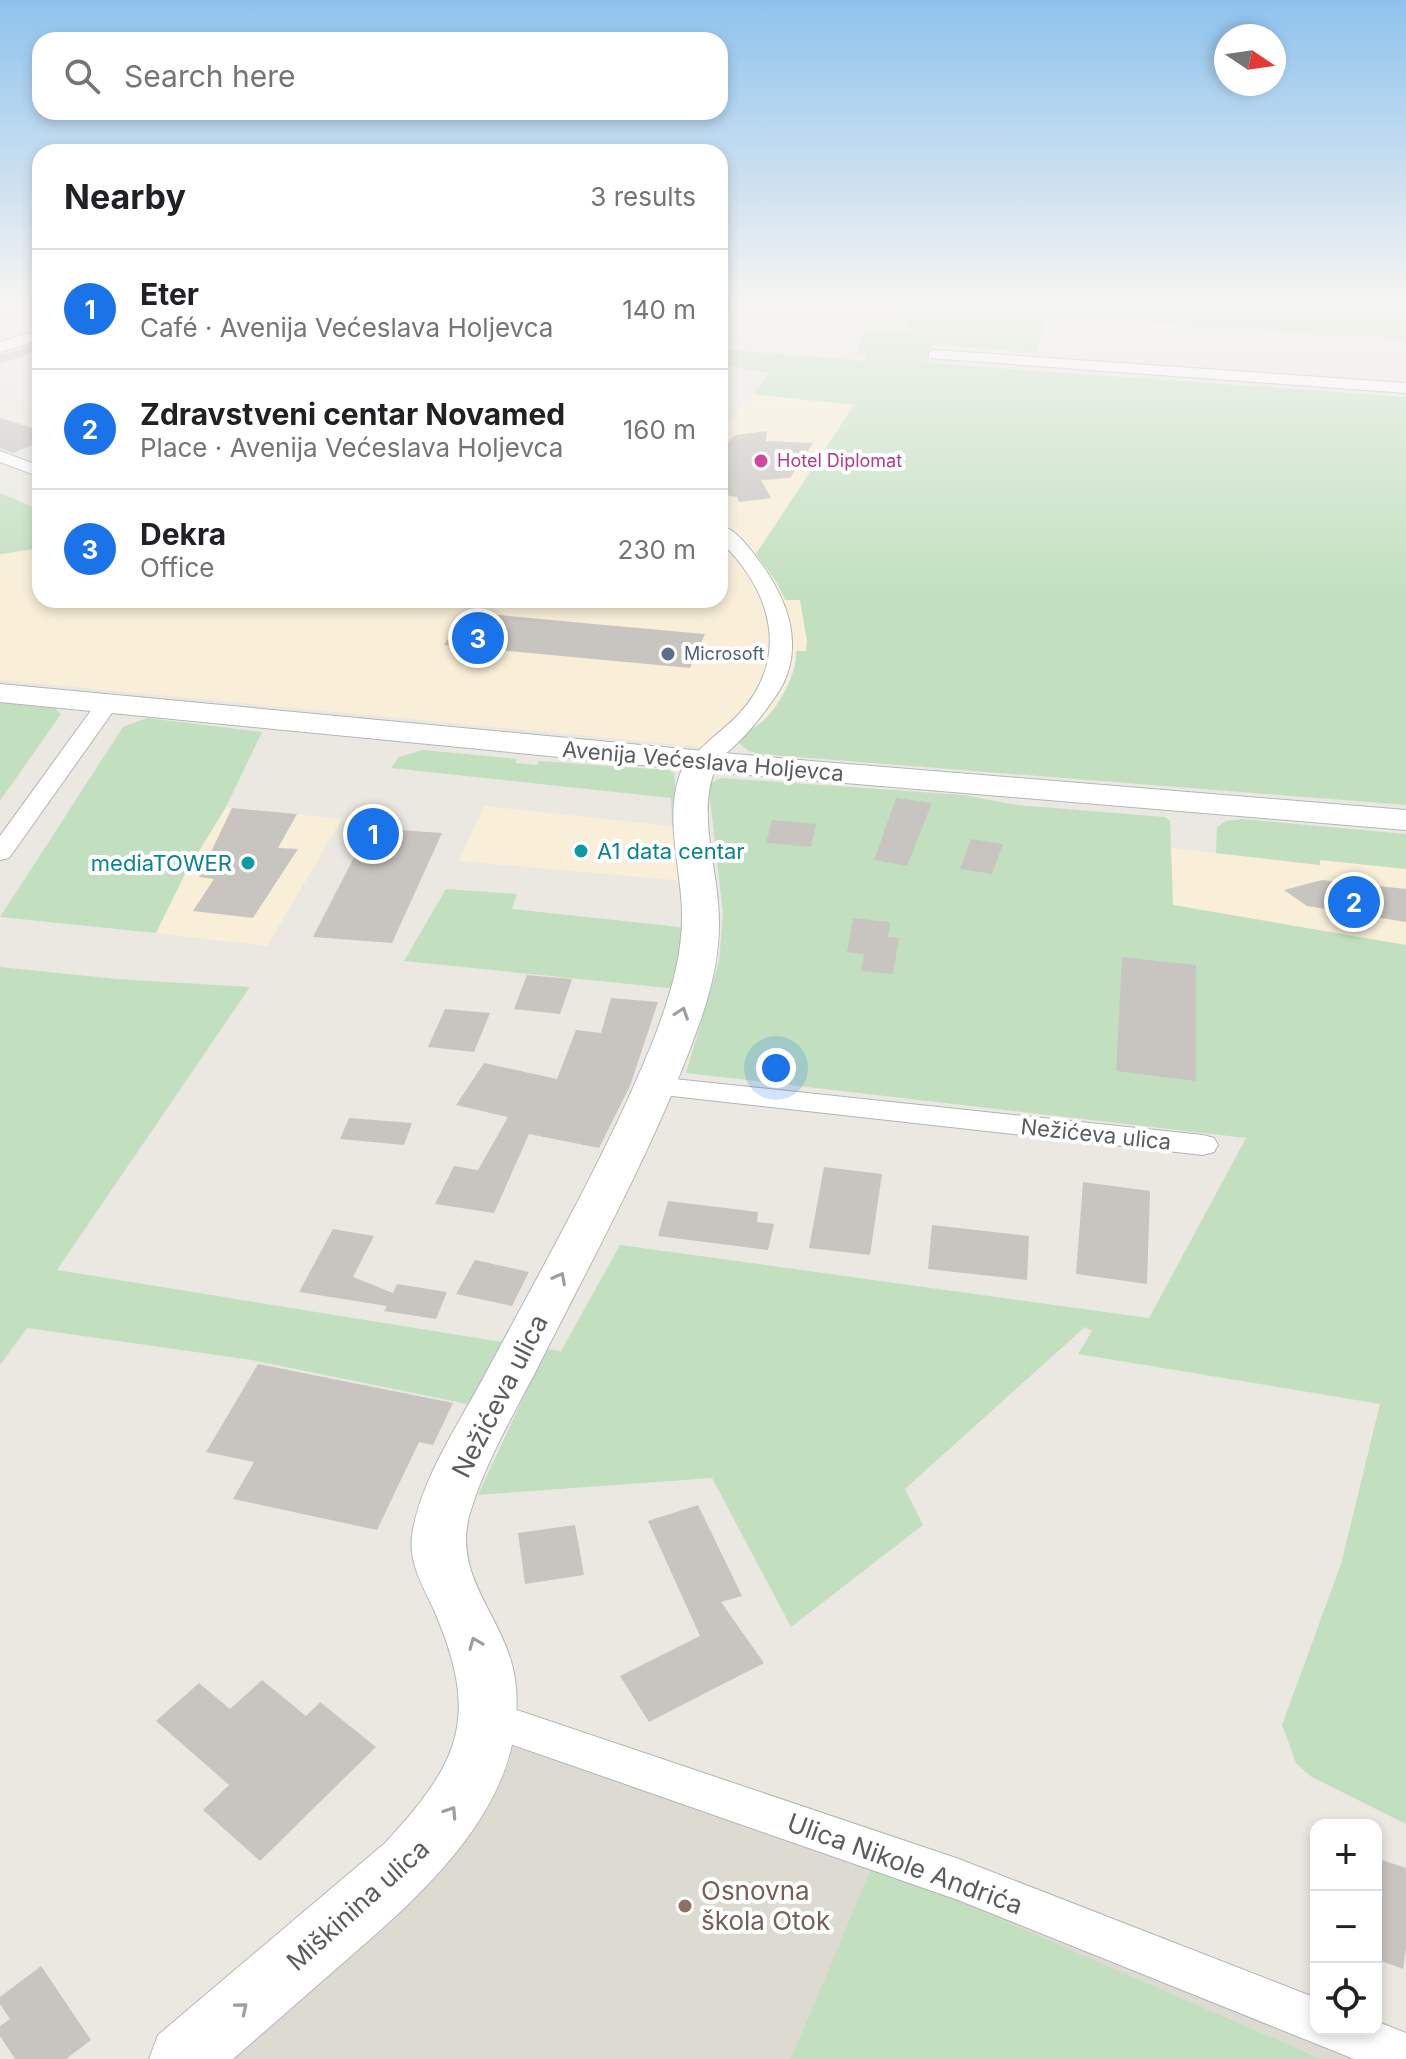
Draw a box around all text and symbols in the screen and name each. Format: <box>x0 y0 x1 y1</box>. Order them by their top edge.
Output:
north arrow <box>1214 24 1286 96</box>
search box <box>32 32 728 120</box>
icon: search <box>60 54 104 98</box>
text: Search here <box>124 58 296 94</box>
text: Nearby <box>64 176 186 217</box>
text: 3 results <box>590 181 696 212</box>
text: Eter <box>140 276 199 312</box>
text: 1 <box>84 294 96 325</box>
text: 140 m <box>622 294 696 325</box>
text: Café · Avenija Većeslava Holjevca <box>140 312 553 343</box>
text: Zdravstveni centar Novamed <box>140 396 565 432</box>
text: 2 <box>82 414 98 445</box>
text: 160 m <box>623 414 696 445</box>
text: Place · Avenija Većeslava Holjevca <box>140 432 563 463</box>
place label: Hotel Diplomat <box>777 450 902 471</box>
marker: Hotel Diplomat <box>752 452 770 470</box>
text: Dekra <box>140 516 226 552</box>
text: 3 <box>82 534 98 565</box>
text: 230 m <box>618 534 696 565</box>
text: Office <box>140 552 214 583</box>
pin: 3 <box>452 608 504 668</box>
place label: Microsoft <box>684 643 765 664</box>
marker: Microsoft <box>659 645 677 663</box>
street label: Avenija Većeslava Holjevca <box>561 736 845 786</box>
pin: 1 <box>347 804 399 864</box>
place label: A1 data centar <box>597 838 745 864</box>
marker: A1 data centar <box>572 842 590 860</box>
place label: mediaTOWER <box>91 850 232 876</box>
marker: mediaTOWER <box>239 854 257 872</box>
pin: 2 <box>1328 872 1380 932</box>
one-way arrow <box>673 1007 689 1021</box>
your location <box>756 1048 796 1088</box>
street label: Nežićeva ulica <box>1019 1113 1173 1155</box>
one-way arrow <box>550 1272 565 1287</box>
street label: Nežićeva ulica <box>445 1309 554 1482</box>
one-way arrow <box>469 1637 485 1651</box>
one-way arrow <box>441 1806 456 1820</box>
street label: Ulica Nikole Andrića <box>783 1807 1027 1921</box>
map controls <box>1310 1819 1382 2035</box>
button: + <box>1310 1819 1382 1891</box>
street label: Miškinina ulica <box>280 1833 435 1977</box>
place label: Osnovna škola Otok <box>701 1875 830 1936</box>
button: − <box>1310 1891 1382 1963</box>
marker: Osnovna škola Otok <box>676 1897 694 1915</box>
button: locate <box>1310 1963 1382 2035</box>
one-way arrow <box>232 2003 247 2018</box>

